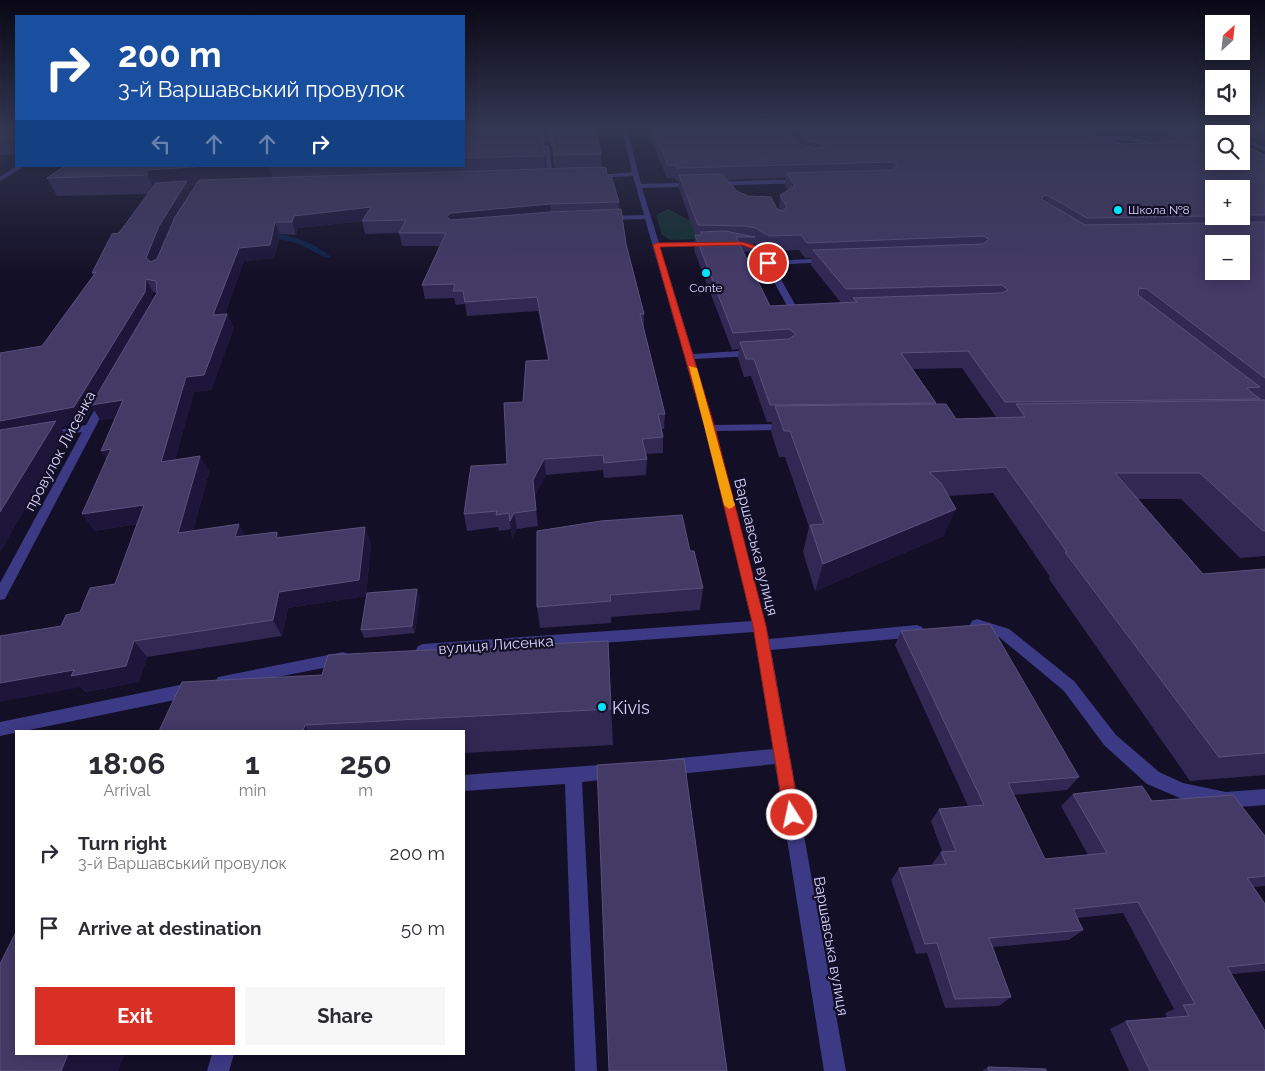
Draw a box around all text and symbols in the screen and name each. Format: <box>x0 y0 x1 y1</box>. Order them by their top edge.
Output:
north arrow <box>1205 15 1250 60</box>
map controls <box>1205 15 1250 280</box>
text: 200 m <box>118 34 222 75</box>
icon: right <box>35 35 100 100</box>
button: sound <box>1205 70 1250 115</box>
text: 3-й Варшавський провулок <box>118 76 405 102</box>
button: search <box>1205 125 1250 170</box>
icon: left <box>147 130 175 158</box>
icon: ahead <box>200 130 228 158</box>
icon: ahead <box>253 130 281 158</box>
icon: right <box>306 130 334 158</box>
button: + <box>1205 180 1250 225</box>
place label: Школа №8 <box>1128 203 1190 217</box>
marker: Школа №8 <box>1112 204 1124 216</box>
button: − <box>1205 235 1250 280</box>
pin <box>747 242 789 284</box>
icon: arrive <box>754 249 782 277</box>
marker: Conte <box>700 267 712 279</box>
place label: Conte <box>689 281 723 295</box>
street label: провулок Лисенка <box>21 388 99 514</box>
street label: Варшавська вулиця <box>730 476 782 618</box>
street label: вулиця Лисенка <box>438 632 554 658</box>
place label: Kivis <box>612 697 650 718</box>
marker: Kivis <box>596 701 608 713</box>
text: 18:06 <box>88 746 165 781</box>
text: 1 <box>245 746 260 781</box>
text: 250 <box>340 746 392 781</box>
text: Arrival <box>103 781 150 800</box>
text: min <box>239 781 266 800</box>
text: m <box>358 781 373 800</box>
position arrow <box>765 788 817 840</box>
text: Turn right <box>78 832 167 854</box>
icon: right <box>35 839 63 867</box>
text: 200 m <box>390 842 445 864</box>
text: 3-й Варшавський провулок <box>78 854 287 873</box>
street label: Варшавська вулиця <box>810 875 852 1017</box>
icon: arrive <box>35 914 63 942</box>
text: Arrive at destination <box>78 917 262 939</box>
text: 50 m <box>401 917 445 939</box>
button: Exit <box>35 987 235 1045</box>
button: Share <box>245 987 445 1045</box>

